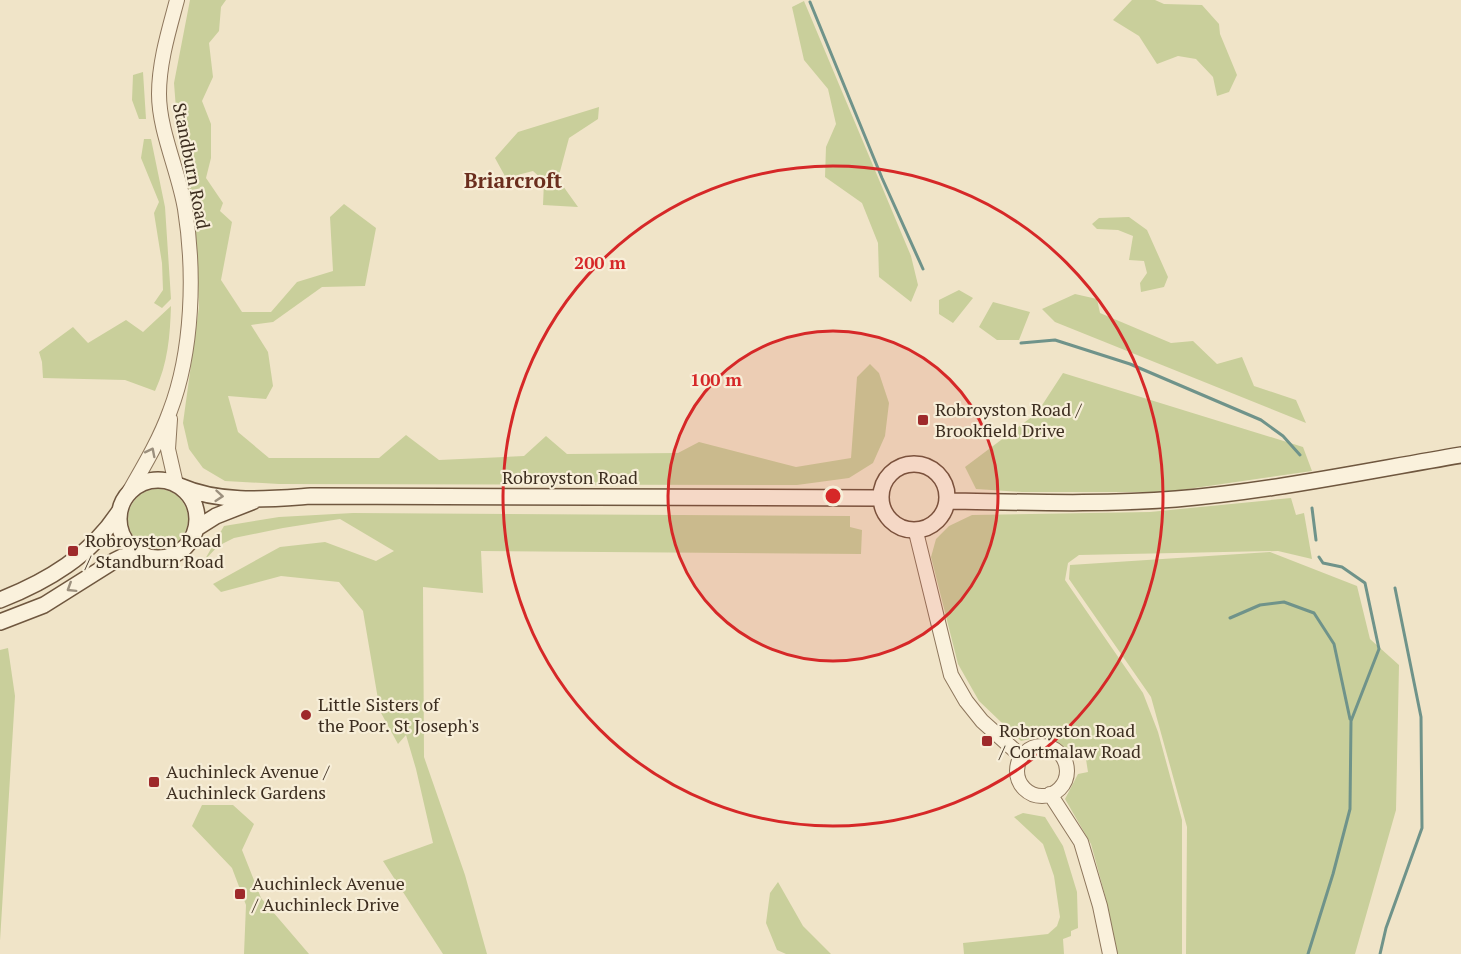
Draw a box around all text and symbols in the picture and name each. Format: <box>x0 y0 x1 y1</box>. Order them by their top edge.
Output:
street label: Standburn Road <box>168 101 216 231</box>
district label: Briarcroft <box>464 166 563 194</box>
text: 200 m <box>574 250 626 274</box>
text: 100 m <box>690 367 742 391</box>
place label: Robroyston Road / Brookfield Drive <box>935 397 1083 442</box>
marker: Robroyston Road / Brookfield Drive <box>916 413 930 427</box>
one-way arrow <box>144 448 155 458</box>
street label: Robroyston Road <box>502 465 638 489</box>
centre of rings <box>823 486 843 506</box>
one-way arrow <box>215 490 224 503</box>
place label: Robroyston Road / Standburn Road <box>84 528 224 573</box>
marker: Robroyston Road / Standburn Road <box>66 544 80 558</box>
one-way arrow <box>67 581 77 593</box>
place label: Little Sisters of the Poor. St Joseph's <box>318 692 479 737</box>
marker: Little Sisters of the Poor. St Joseph's <box>299 708 313 722</box>
place label: Robroyston Road / Cortmalaw Road <box>998 718 1141 763</box>
marker: Robroyston Road / Cortmalaw Road <box>980 734 994 748</box>
place label: Auchinleck Avenue / Auchinleck Gardens <box>166 759 330 804</box>
marker: Auchinleck Avenue / Auchinleck Gardens <box>147 775 161 789</box>
place label: Auchinleck Avenue / Auchinleck Drive <box>251 871 405 916</box>
marker: Auchinleck Avenue / Auchinleck Drive <box>233 887 247 901</box>

